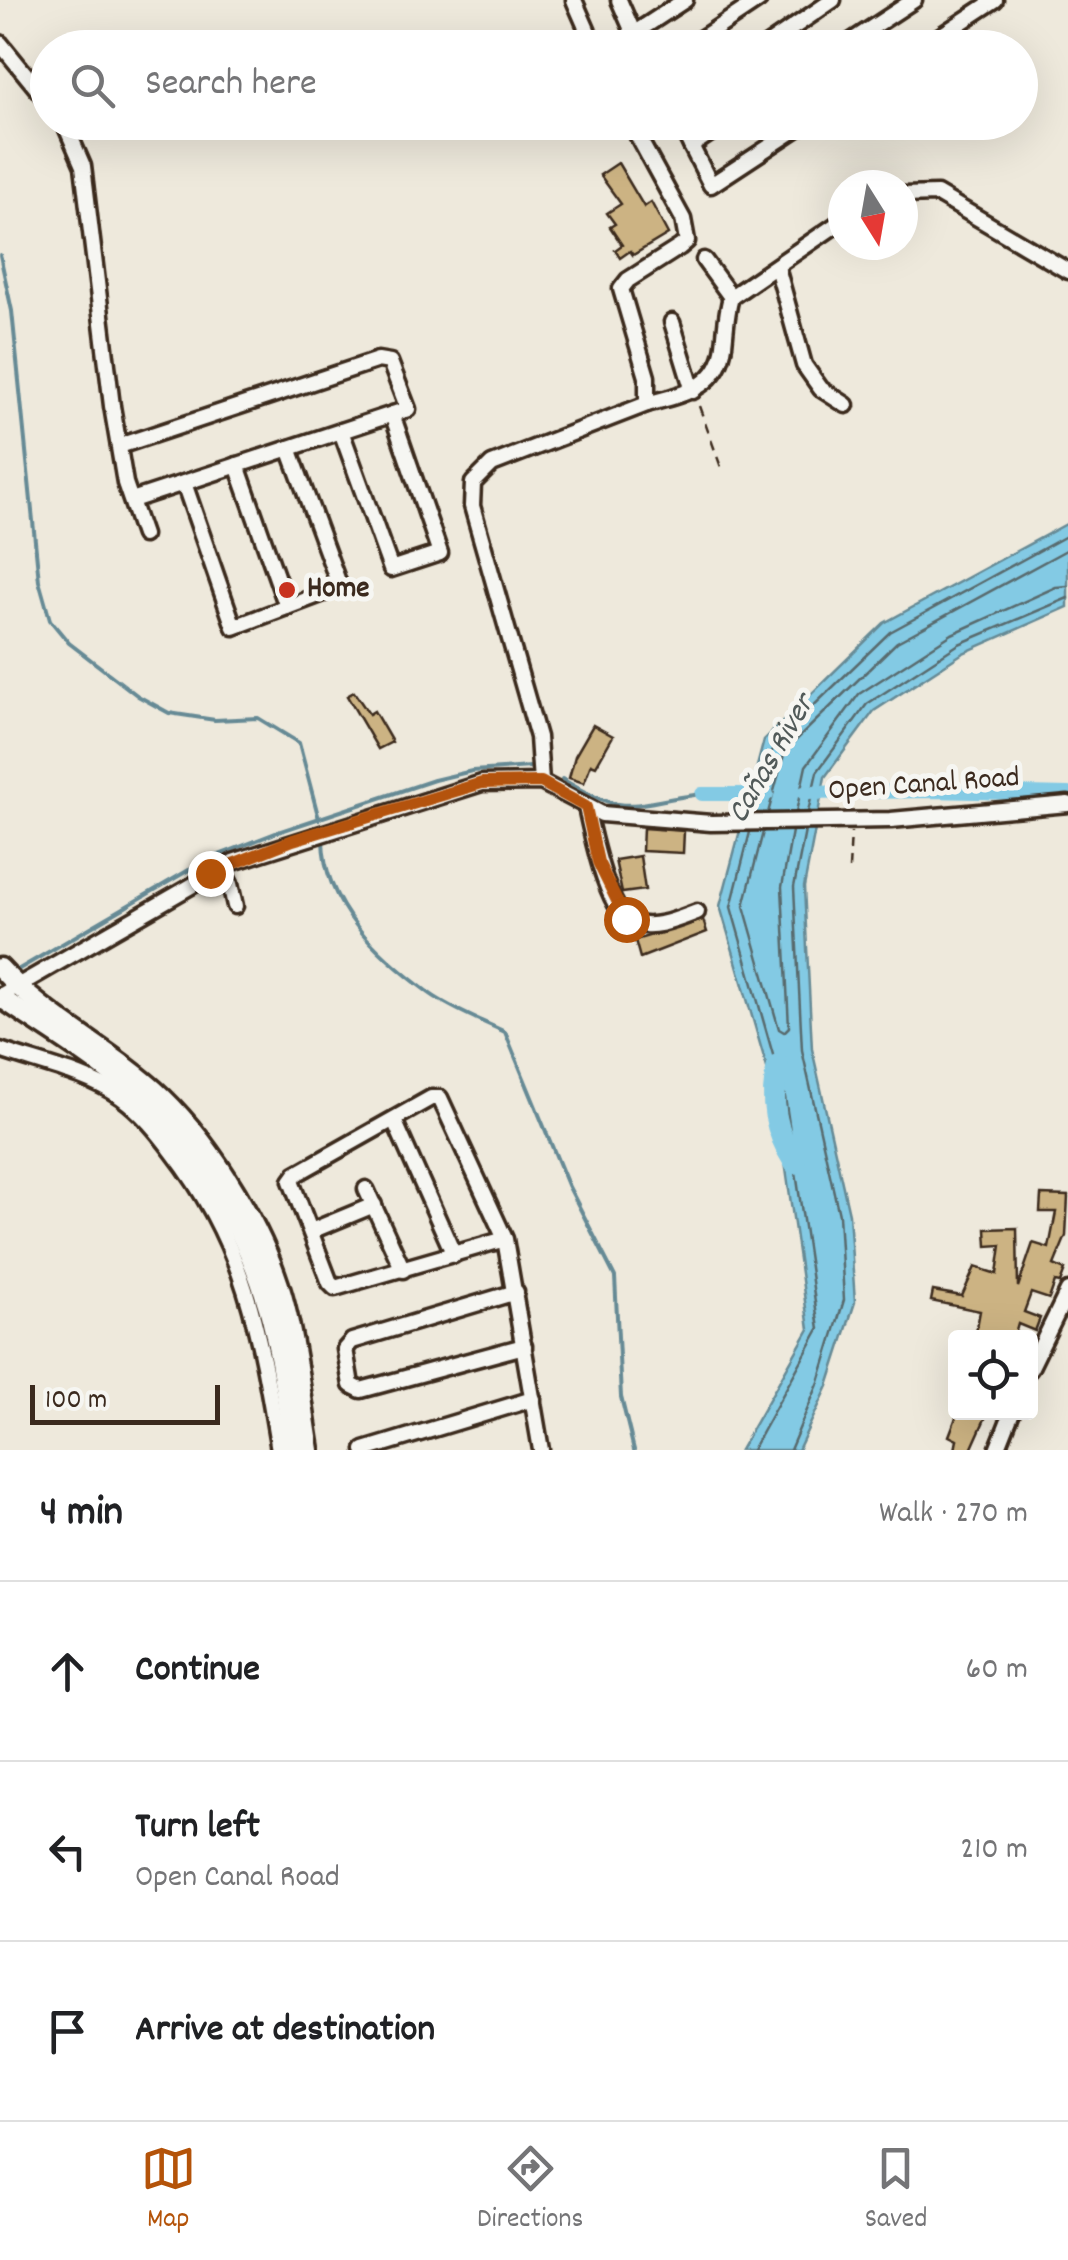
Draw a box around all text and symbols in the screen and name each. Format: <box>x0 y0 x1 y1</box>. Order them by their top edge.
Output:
search box <box>30 30 1038 140</box>
icon: search <box>65 58 120 113</box>
text: Search here <box>145 58 317 113</box>
north arrow <box>828 170 918 260</box>
place label: Home <box>307 569 370 612</box>
marker: Home <box>276 579 298 601</box>
water label: Cañas River <box>718 684 830 833</box>
street label: Open Canal Road <box>827 758 1021 814</box>
route end <box>188 851 234 897</box>
route start <box>604 897 650 943</box>
map controls <box>948 1330 1038 1420</box>
button: locate <box>948 1330 1038 1420</box>
scale bar <box>30 1380 220 1424</box>
text: 100 m <box>45 1382 107 1422</box>
text: 4 min <box>40 1485 123 1545</box>
text: Walk · 270 m <box>879 1492 1028 1538</box>
icon: ahead <box>40 1644 95 1699</box>
text: Continue <box>135 1644 260 1699</box>
text: 60 m <box>966 1648 1028 1694</box>
text: Turn left <box>135 1801 260 1856</box>
icon: left <box>40 1824 95 1879</box>
text: 210 m <box>960 1828 1028 1874</box>
text: Open Canal Road <box>135 1856 340 1902</box>
icon: arrive <box>40 2004 95 2059</box>
text: Arrive at destination <box>135 2004 435 2059</box>
tab: Map <box>141 2141 196 2241</box>
tab: Directions <box>477 2141 583 2241</box>
tab: Saved <box>865 2141 927 2241</box>

